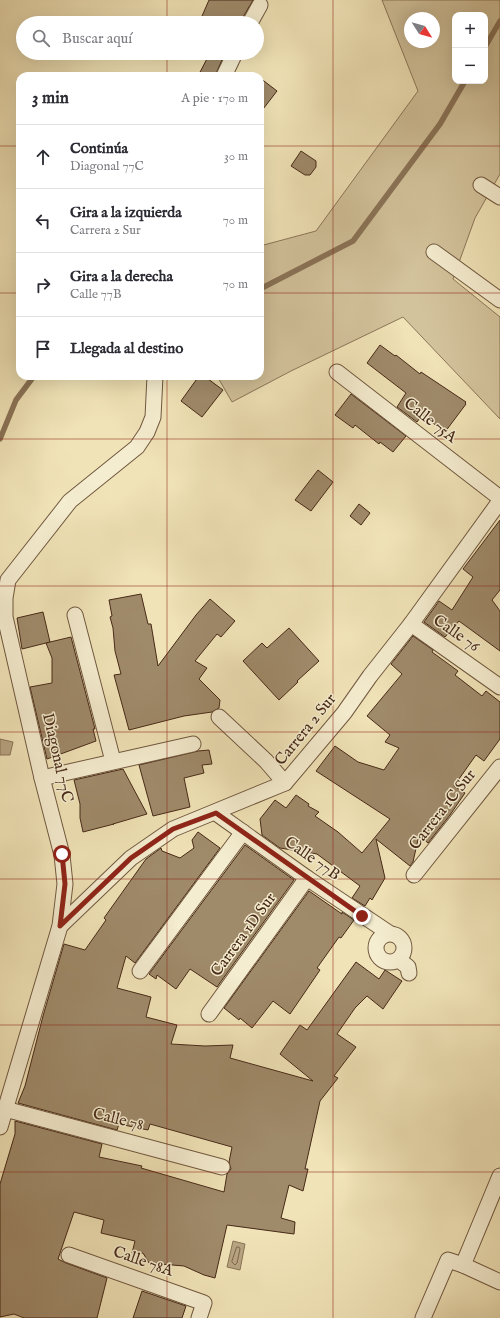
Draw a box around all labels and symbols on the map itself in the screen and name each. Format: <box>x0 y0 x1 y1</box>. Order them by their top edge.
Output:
north arrow <box>404 12 440 48</box>
street label: Calle 75A <box>399 394 462 449</box>
street label: Calle 76 <box>429 611 483 657</box>
street label: Carrera 2 Sur <box>271 690 341 770</box>
street label: Diagonal 77C <box>37 711 77 805</box>
street label: Carrera 1C Sur <box>405 766 481 854</box>
street label: Calle 77B <box>280 833 344 885</box>
route start <box>53 845 71 863</box>
street label: Carrera 1D Sur <box>207 889 281 981</box>
route end <box>353 907 371 925</box>
street label: Calle 78 <box>91 1104 145 1136</box>
street label: Calle 78A <box>110 1242 177 1282</box>

